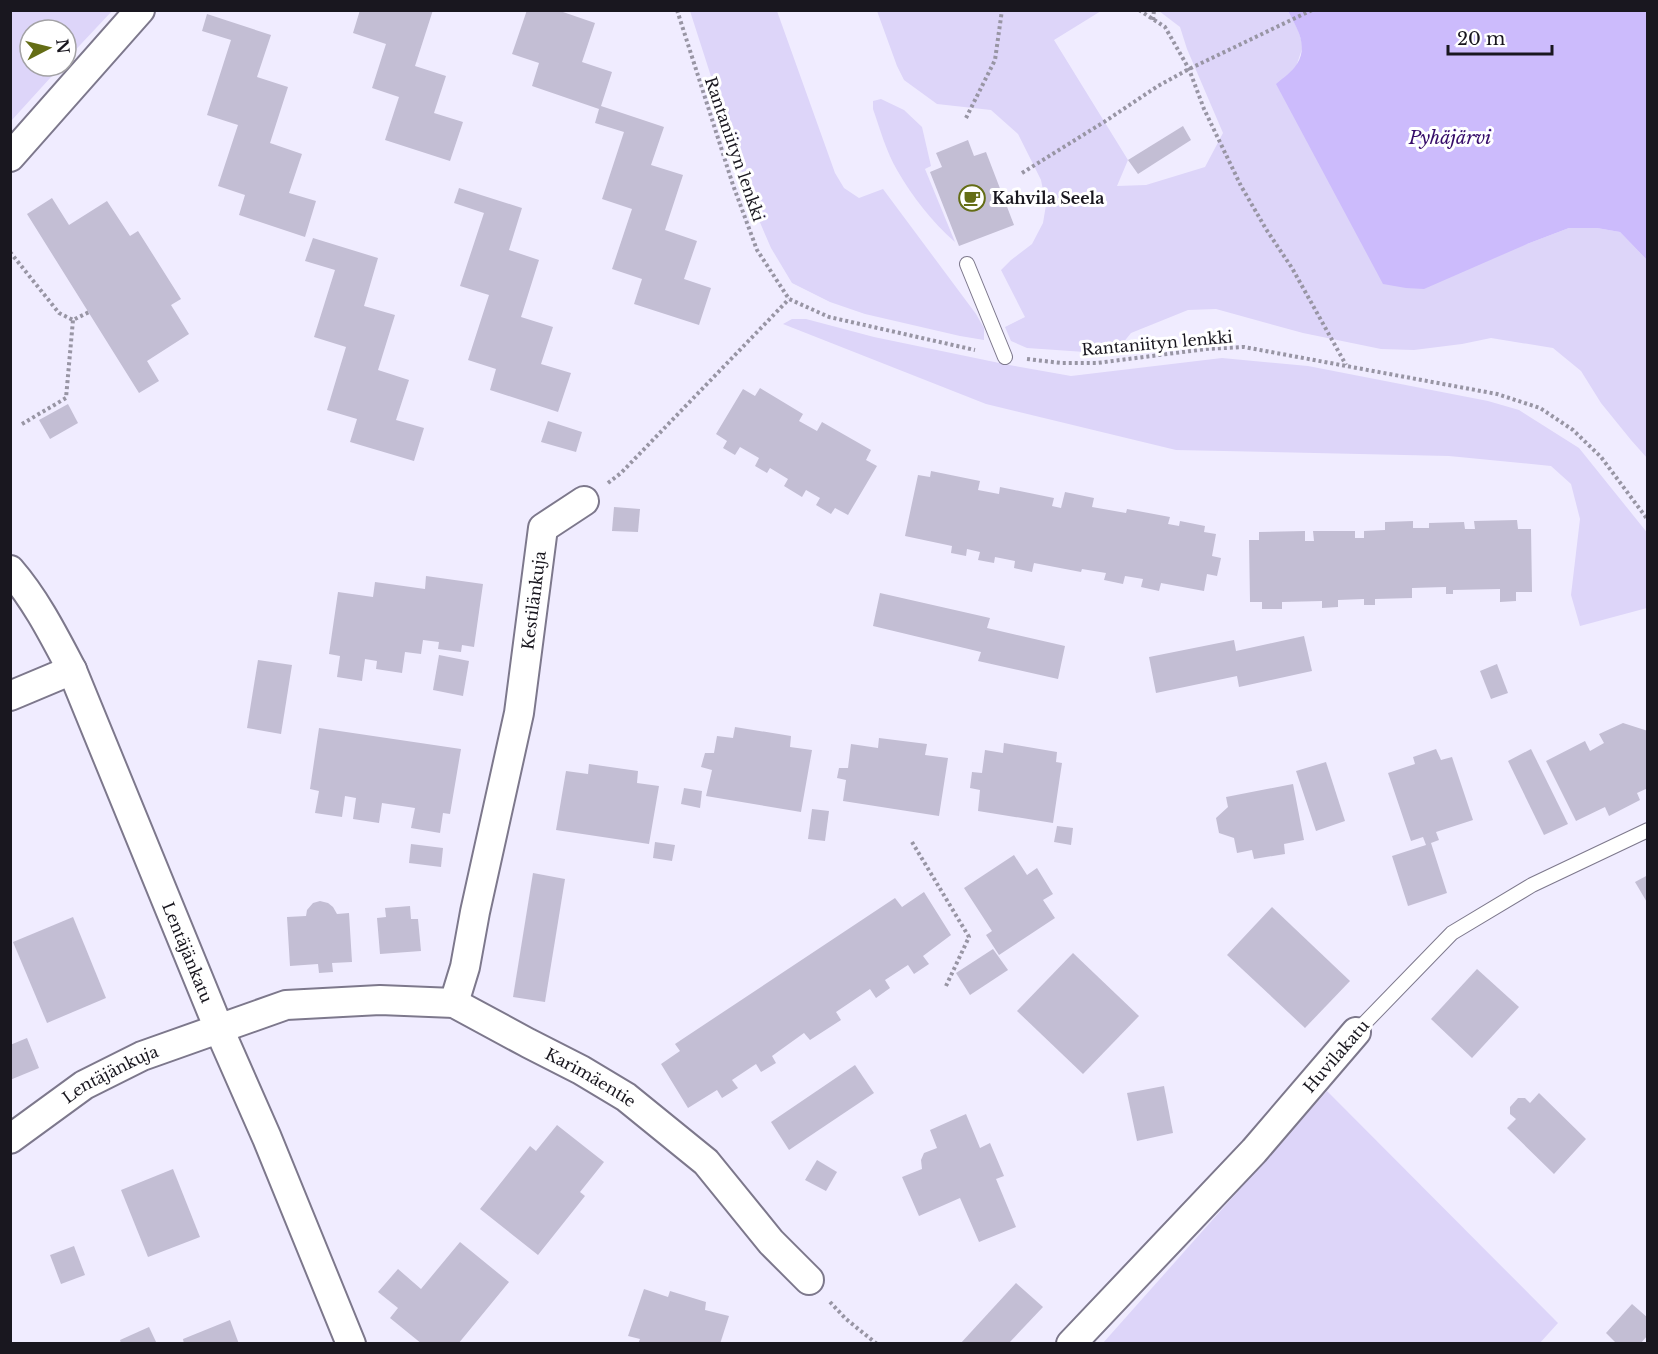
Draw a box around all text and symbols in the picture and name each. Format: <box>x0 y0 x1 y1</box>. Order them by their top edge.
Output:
north arrow <box>18 18 78 78</box>
scale bar <box>1448 18 1552 56</box>
text: 20 m <box>1457 28 1505 50</box>
text: N <box>52 37 74 55</box>
street label: Rantaniityn lenkki <box>701 74 769 225</box>
water label: Pyhäjärvi <box>1408 127 1492 149</box>
cafe icon: Kahvila Seela <box>957 183 987 213</box>
place label: Kahvila Seela <box>992 188 1104 208</box>
street label: Rantaniityn lenkki <box>1081 326 1234 360</box>
street label: Kestilänkuja <box>517 550 550 651</box>
street label: Lentäjänkatu <box>158 899 217 1006</box>
street label: Huvilakatu <box>1299 1015 1373 1097</box>
street label: Lentäjänkuja <box>58 1041 161 1108</box>
street label: Karimäentie <box>542 1044 640 1111</box>

